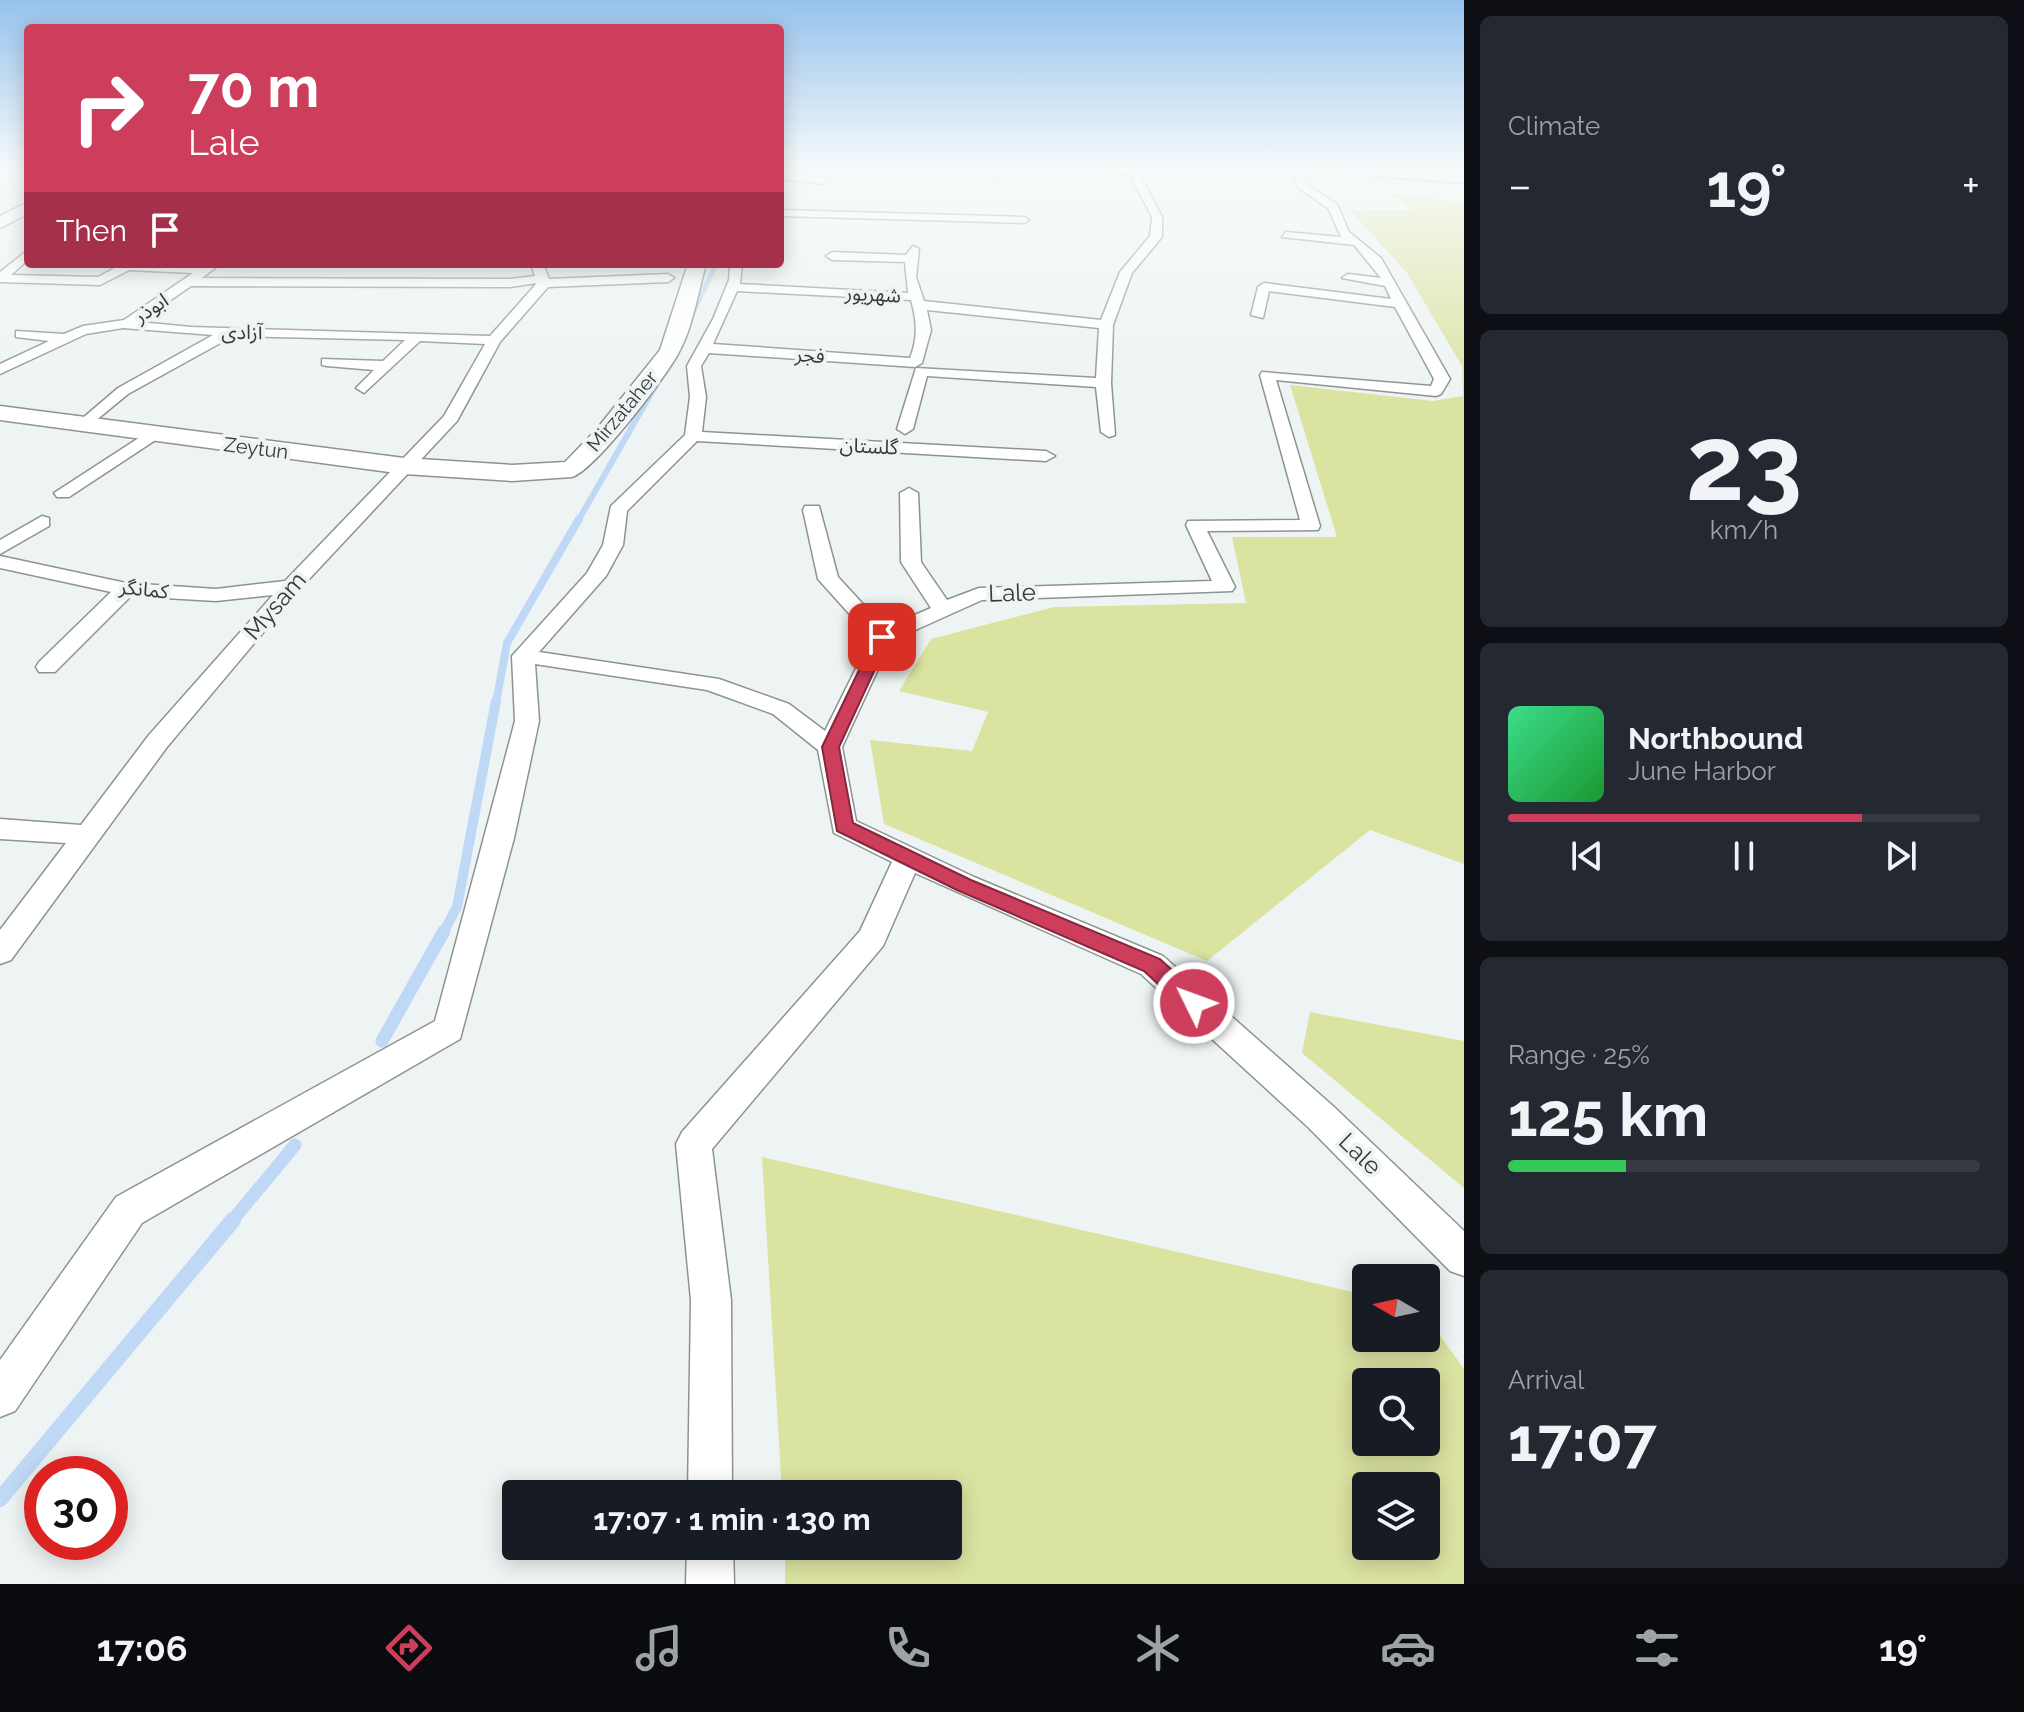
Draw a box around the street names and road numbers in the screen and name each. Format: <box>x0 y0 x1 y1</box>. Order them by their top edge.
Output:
street label: شهریور <box>843 281 902 307</box>
street label: ابوذر <box>128 288 173 329</box>
street label: آزادی <box>221 320 264 344</box>
street label: فجر <box>793 342 826 368</box>
street label: Mirzataher <box>581 366 663 456</box>
street label: Zeytun <box>222 432 290 464</box>
street label: گلستان <box>839 432 899 460</box>
street label: Mysam <box>237 566 312 646</box>
street label: کمانگر <box>117 574 170 604</box>
street label: Lale <box>988 577 1036 608</box>
street label: Lale <box>1333 1127 1388 1181</box>

